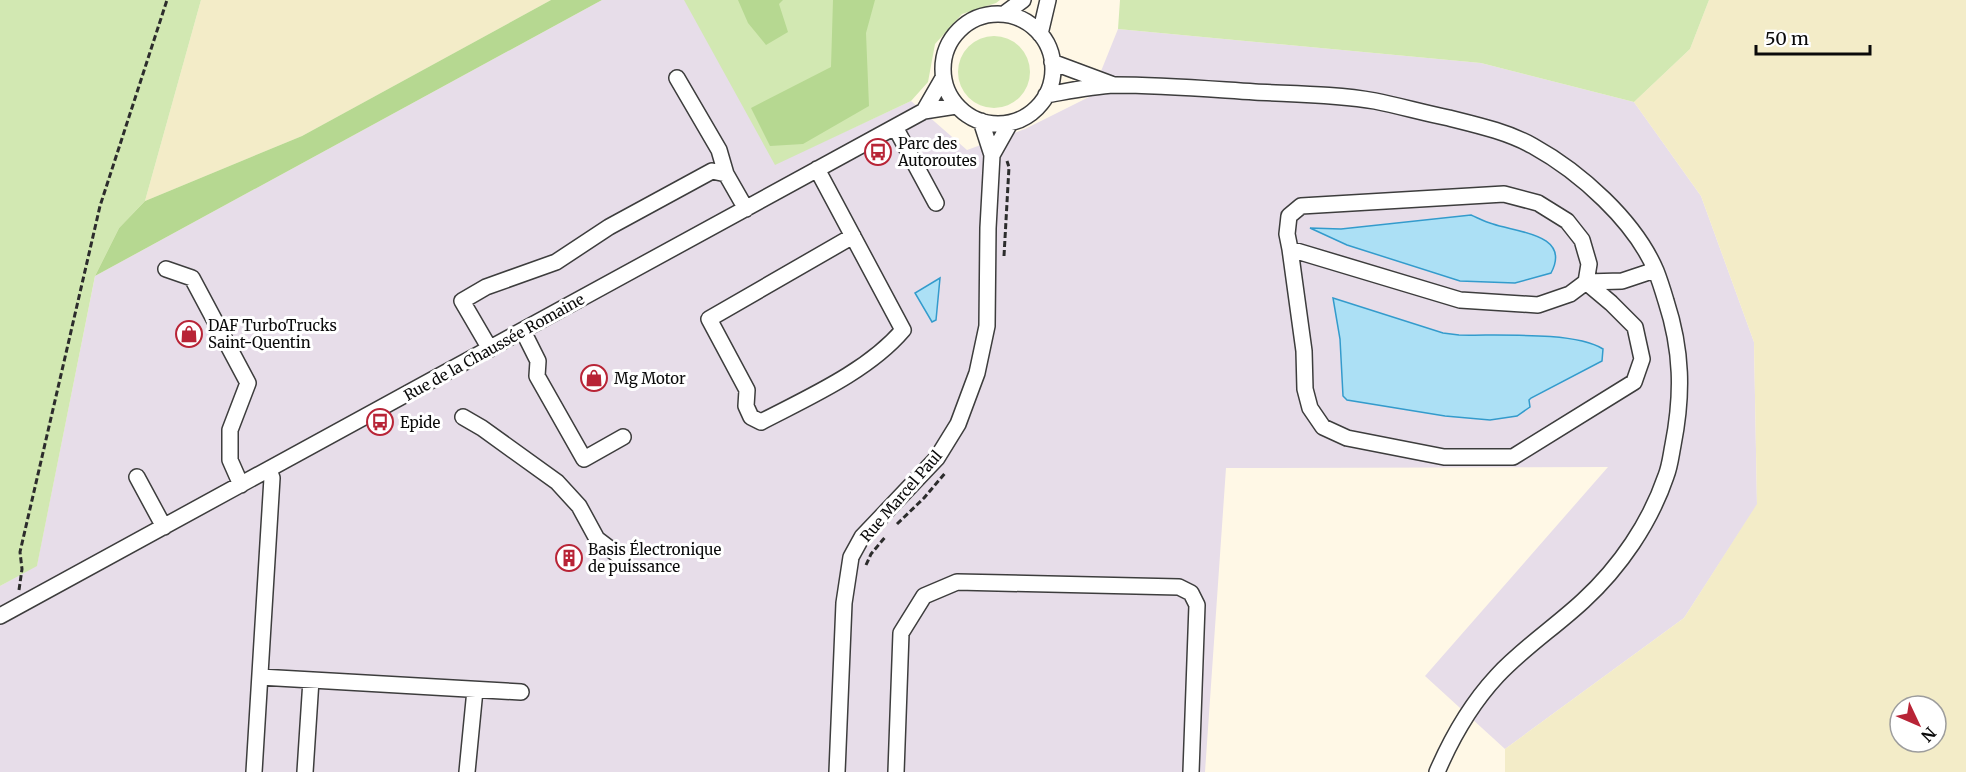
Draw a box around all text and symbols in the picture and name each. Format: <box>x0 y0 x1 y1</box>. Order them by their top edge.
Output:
scale bar <box>1756 18 1870 56</box>
text: 50 m <box>1765 27 1809 50</box>
place label: Parc des Autoroutes <box>897 134 977 170</box>
bus stop icon: Parc des Autoroutes <box>863 137 893 167</box>
street label: Rue de la Chaussée Romaine <box>400 289 588 405</box>
place label: DAF TurboTrucks Saint-Quentin <box>208 316 337 352</box>
shop icon: DAF TurboTrucks Saint-Quentin <box>174 319 204 349</box>
shop icon: Mg Motor <box>579 363 609 393</box>
place label: Mg Motor <box>614 369 686 388</box>
bus stop icon: Epide <box>365 407 395 437</box>
place label: Epide <box>400 413 441 432</box>
street label: Rue Marcel Paul <box>856 446 946 546</box>
place label: Basis Électronique de puissance <box>588 539 721 576</box>
building icon: Basis Électronique de puissance <box>554 543 584 573</box>
north arrow <box>1888 694 1948 754</box>
text: N <box>1917 723 1940 746</box>

